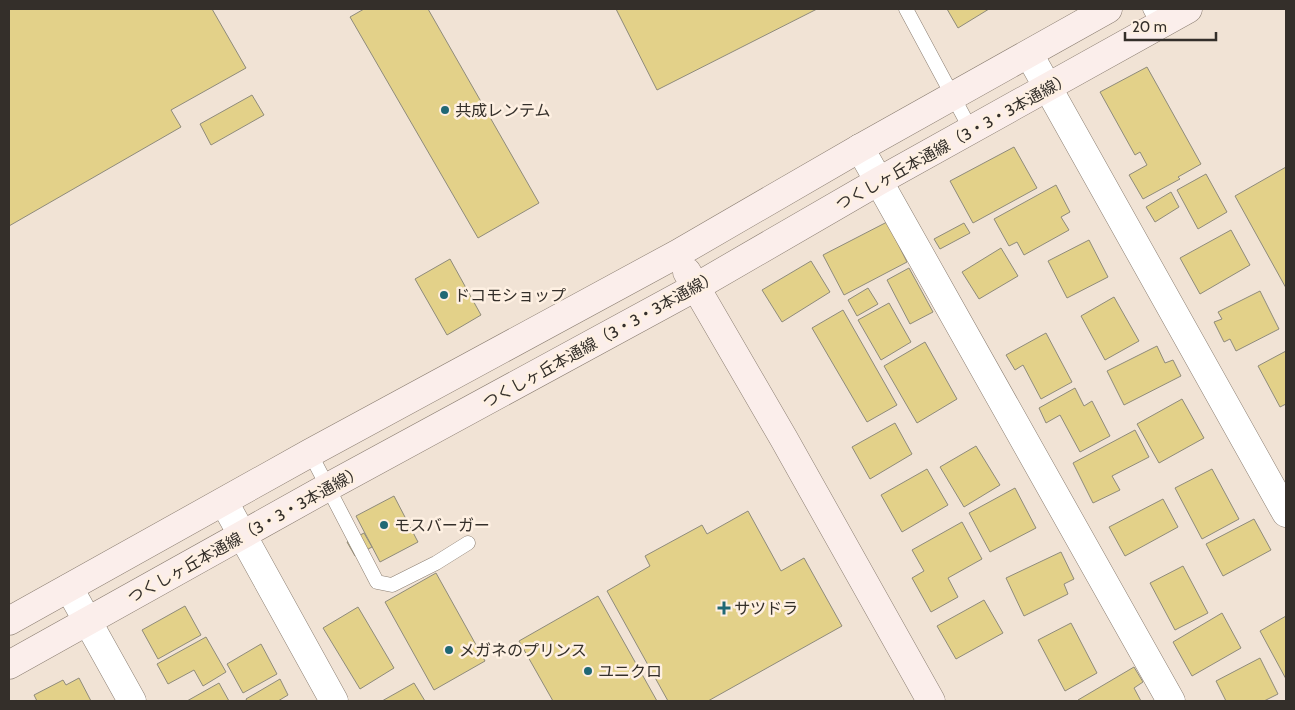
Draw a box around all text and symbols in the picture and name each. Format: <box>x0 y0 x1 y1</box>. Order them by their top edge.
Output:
scale bar <box>1125 10 1216 42</box>
text: 20 m <box>1132 18 1167 36</box>
street label: つくしヶ丘本通線（3・3・3本通線） <box>832 69 1074 214</box>
place label: 共成レンテム <box>455 101 551 120</box>
marker: 共成レンテム <box>439 104 451 116</box>
street label: つくしヶ丘本通線（3・3・3本通線） <box>479 267 721 412</box>
place label: ドコモショップ <box>454 286 566 305</box>
marker: ドコモショップ <box>438 289 450 301</box>
street label: つくしヶ丘本通線（3・3・3本通線） <box>124 462 366 607</box>
place label: モスバーガー <box>394 516 490 535</box>
marker: モスバーガー <box>378 519 390 531</box>
place label: サツドラ <box>734 599 798 618</box>
marker: サツドラ <box>718 602 730 614</box>
place label: メガネのプリンス <box>459 641 587 660</box>
marker: メガネのプリンス <box>443 644 455 656</box>
place label: ユニクロ <box>598 662 662 681</box>
marker: ユニクロ <box>582 665 594 677</box>

